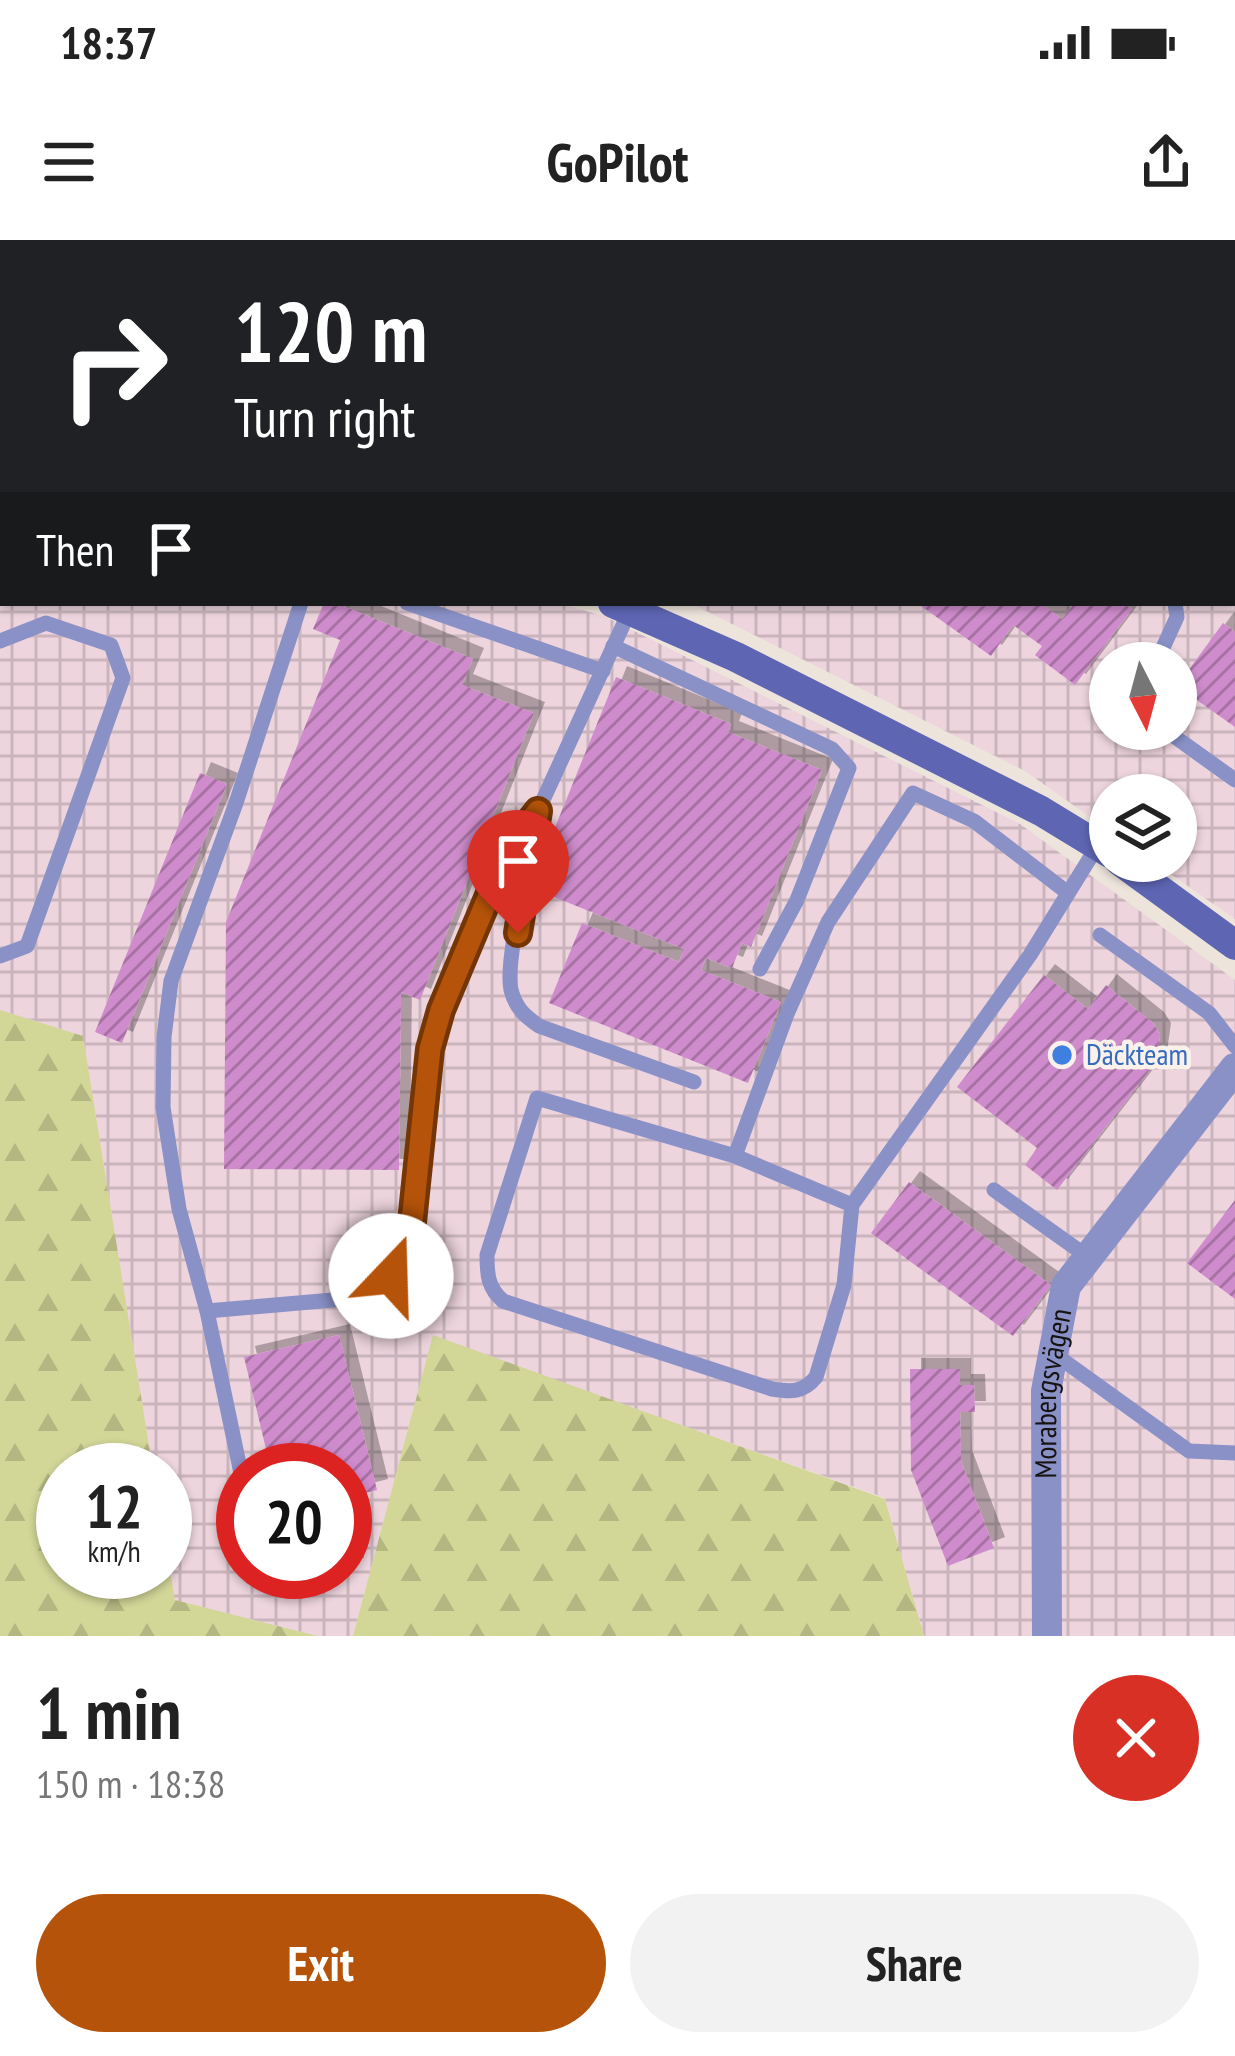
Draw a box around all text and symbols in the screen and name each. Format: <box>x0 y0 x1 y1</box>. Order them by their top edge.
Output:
text: 18:37 <box>60 13 157 71</box>
text: GoPilot <box>547 127 688 197</box>
icon: menu <box>36 129 102 195</box>
icon: share <box>1133 129 1199 195</box>
text: 120 m <box>234 276 427 385</box>
icon: right <box>36 288 192 444</box>
text: Turn right <box>234 382 415 452</box>
icon: arrive <box>138 516 204 582</box>
text: Then <box>36 520 114 578</box>
north arrow <box>1089 642 1197 750</box>
map controls <box>1089 642 1197 882</box>
button: layers <box>1089 774 1197 882</box>
pin <box>467 810 569 933</box>
icon: arrive <box>485 828 551 894</box>
place label: Däckteam <box>1086 1034 1188 1073</box>
marker: Däckteam <box>1049 1042 1075 1068</box>
position arrow <box>328 1213 454 1339</box>
street label: Morabergsvägen <box>1025 1305 1079 1479</box>
speed limit sign: 20 <box>216 1443 372 1599</box>
text: 12 <box>85 1467 143 1545</box>
text: km/h <box>87 1531 141 1570</box>
text: 1 min <box>36 1666 181 1759</box>
button: close <box>1073 1675 1199 1801</box>
text: 150 m · 18:38 <box>36 1758 225 1809</box>
button: Exit <box>36 1894 606 2032</box>
button: Share <box>630 1894 1199 2032</box>

